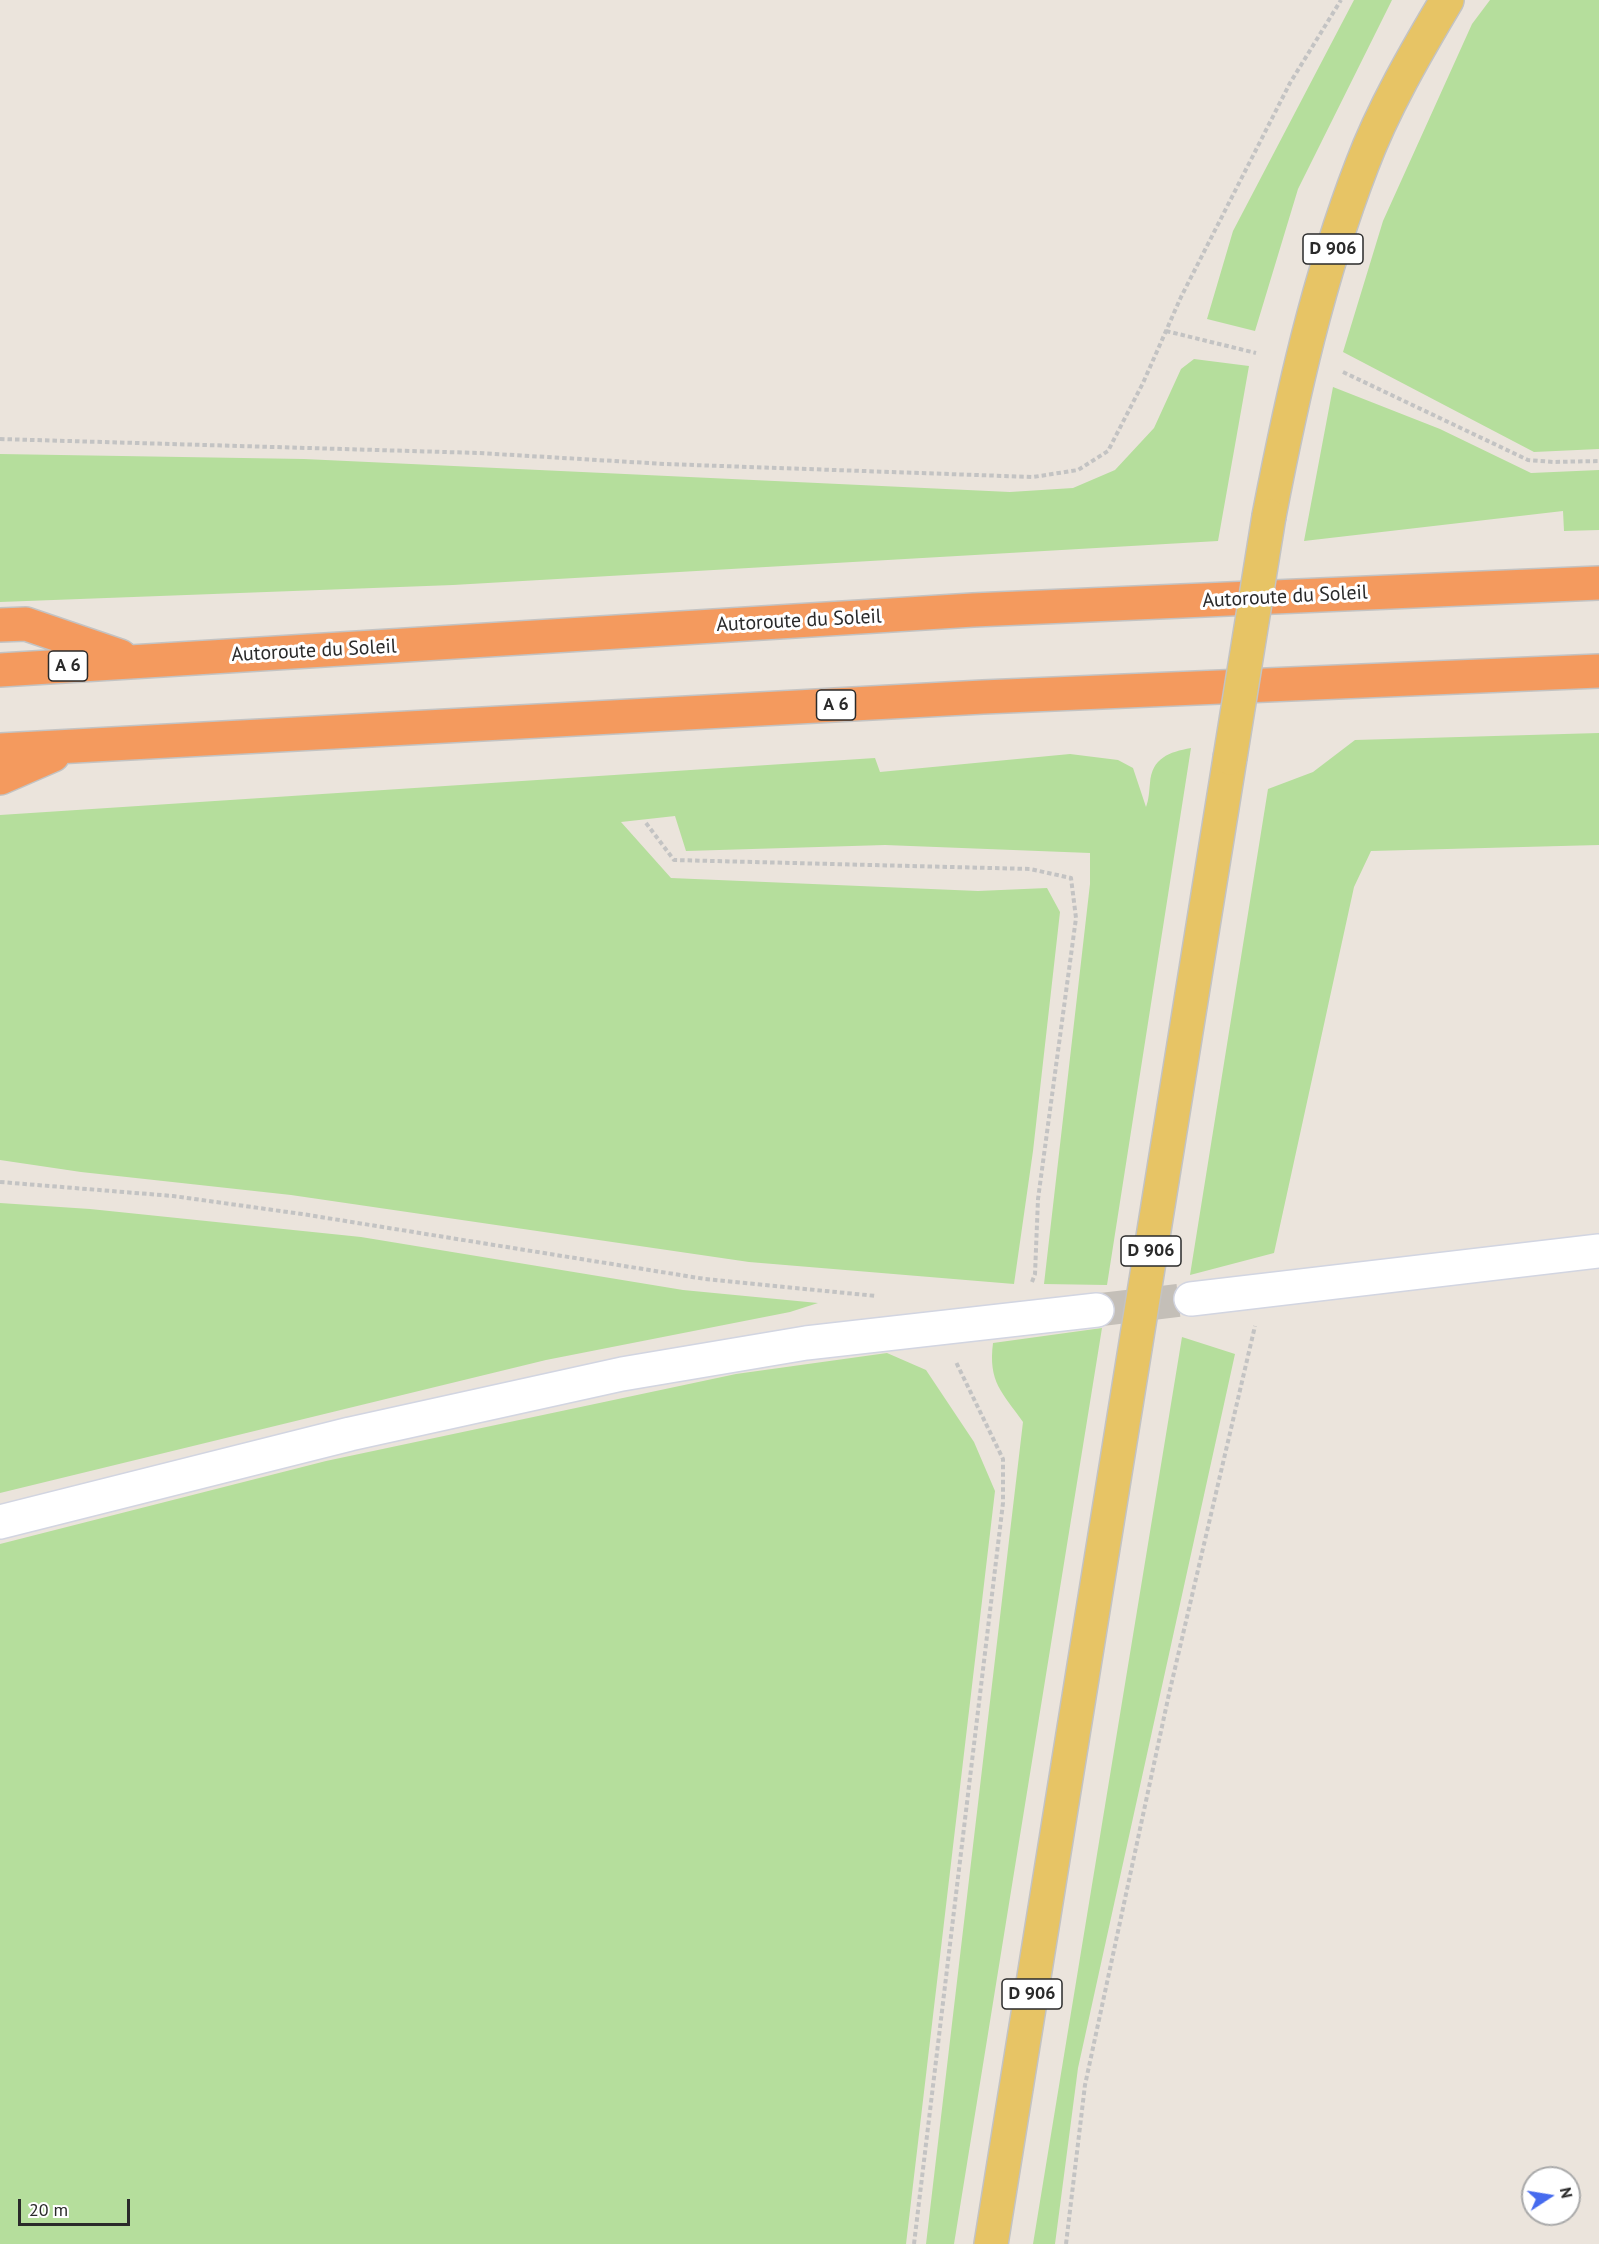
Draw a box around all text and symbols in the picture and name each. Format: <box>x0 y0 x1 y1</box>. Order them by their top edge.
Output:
road number: D 906 <box>1303 234 1363 264</box>
street label: Autoroute du Soleil <box>1202 581 1368 613</box>
street label: Autoroute du Soleil <box>716 605 882 637</box>
street label: Autoroute du Soleil <box>231 635 397 667</box>
road number: A 6 <box>48 651 88 681</box>
road number: A 6 <box>816 690 856 720</box>
road number: D 906 <box>1121 1236 1181 1266</box>
road number: D 906 <box>1002 1979 1062 2009</box>
north arrow <box>1521 2166 1581 2226</box>
text: N <box>1556 2185 1578 2200</box>
scale bar <box>21 2187 134 2225</box>
text: 20 m <box>29 2198 68 2221</box>

